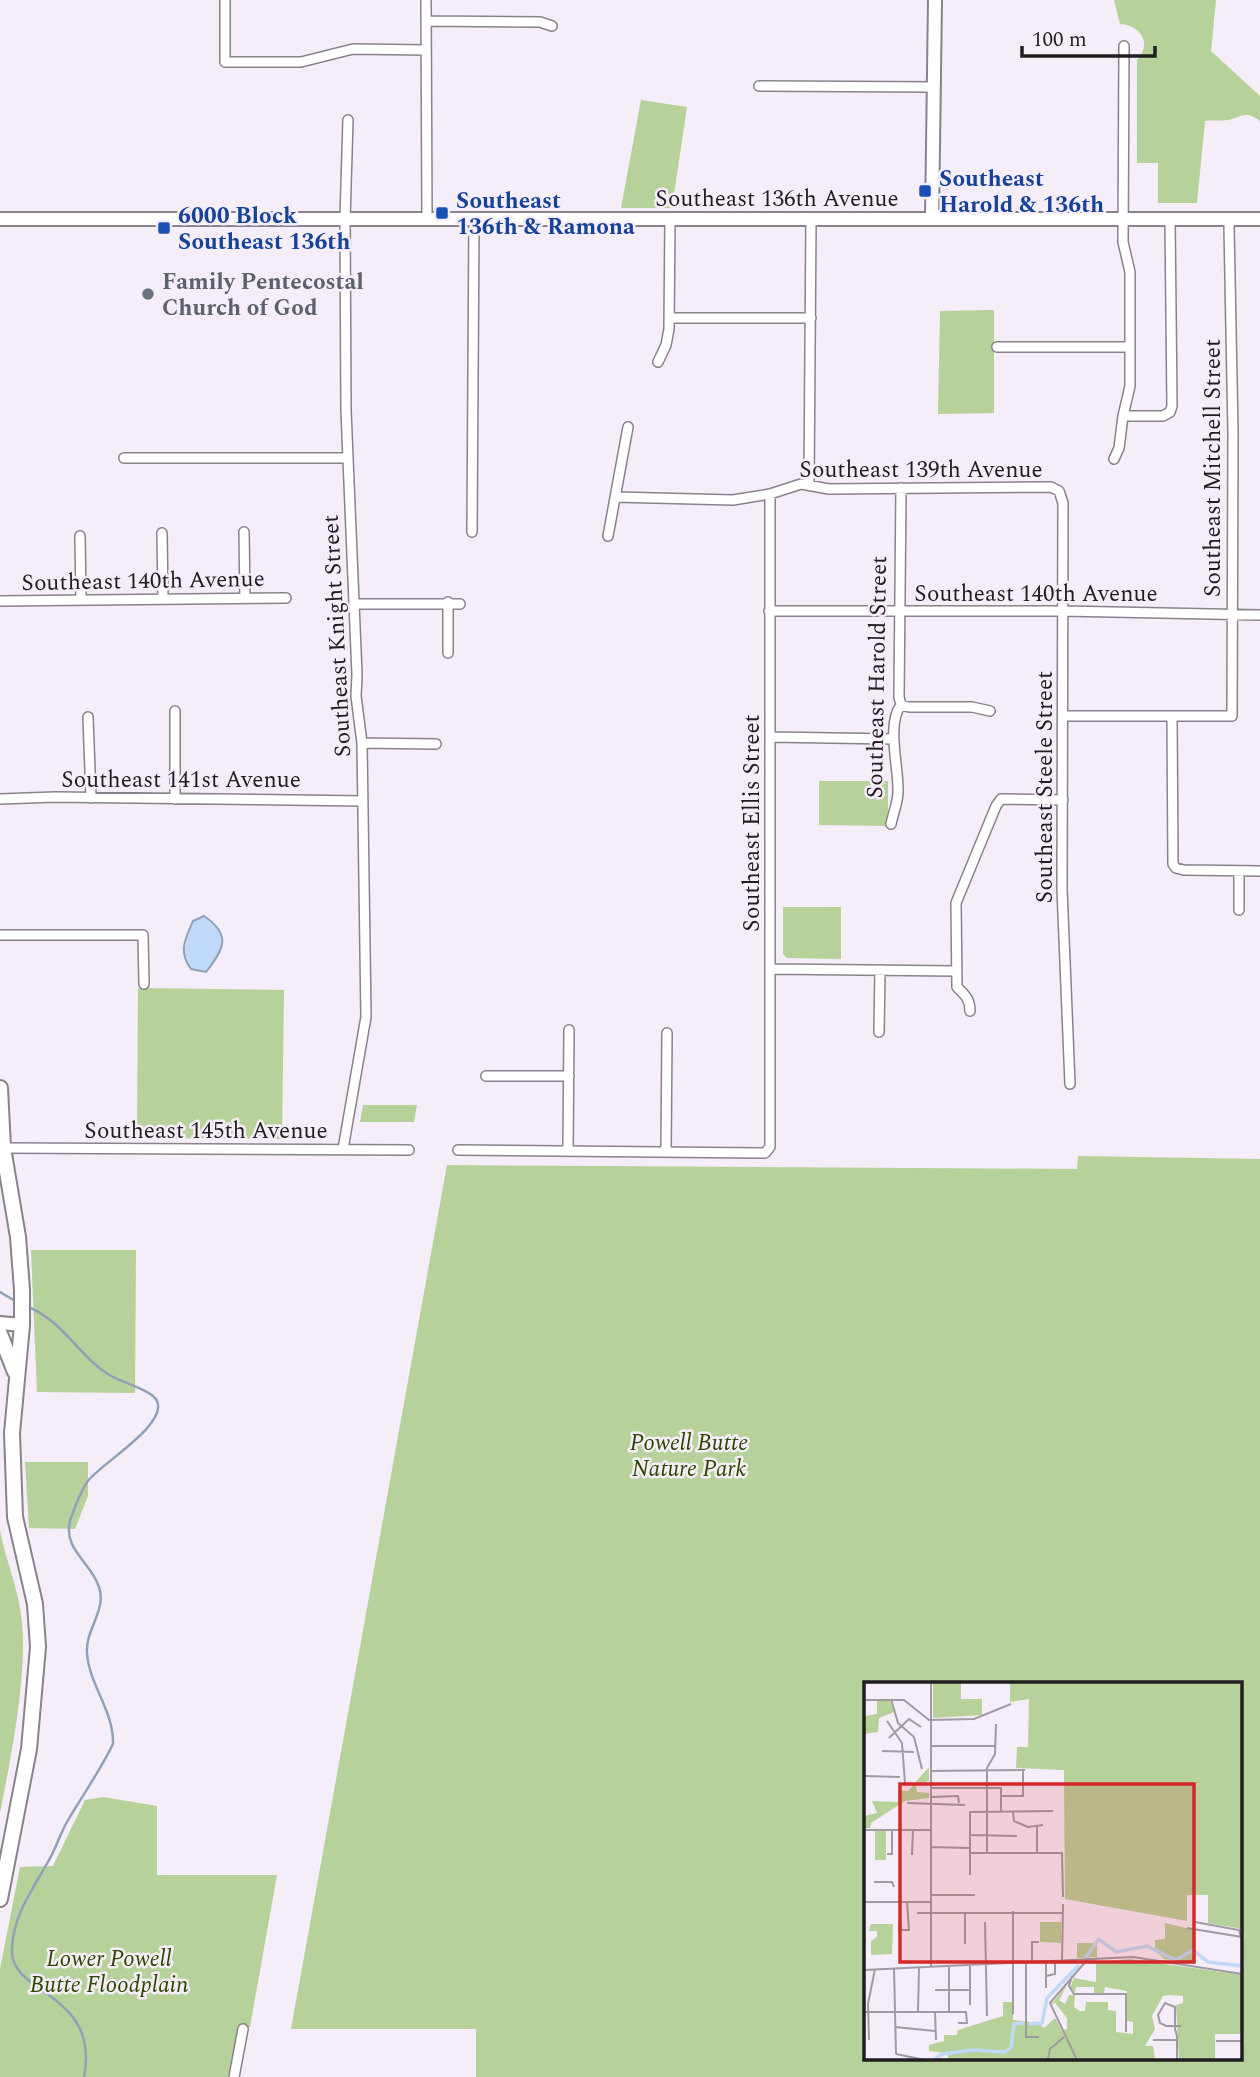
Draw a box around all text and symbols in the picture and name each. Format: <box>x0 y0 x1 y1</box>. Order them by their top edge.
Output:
scale bar <box>1022 14 1155 58</box>
text: 100 m <box>1032 24 1087 56</box>
place label: Southeast Harold & 136th <box>939 162 1104 223</box>
street label: Southeast 136th Avenue <box>655 182 899 217</box>
marker: Southeast Harold & 136th <box>917 183 933 199</box>
place label: Southeast 136th & Ramona <box>456 184 635 245</box>
place label: 6000 Block Southeast 136th <box>178 199 350 260</box>
marker: Southeast 136th & Ramona <box>434 205 450 221</box>
marker: 6000 Block Southeast 136th <box>156 220 172 236</box>
place label: Family Pentecostal Church of God <box>162 265 364 326</box>
marker: Family Pentecostal Church of God <box>140 286 156 302</box>
street label: Southeast Mitchell Street <box>1196 339 1231 597</box>
street label: Southeast 139th Avenue <box>799 453 1043 488</box>
street label: Southeast Knight Street <box>314 514 361 758</box>
street label: Southeast Harold Street <box>858 555 897 799</box>
street label: Southeast 140th Avenue <box>21 562 265 601</box>
street label: Southeast 140th Avenue <box>914 577 1158 612</box>
street label: Southeast Steele Street <box>1028 671 1063 903</box>
street label: Southeast Ellis Street <box>735 714 770 932</box>
street label: Southeast 141st Avenue <box>61 763 301 798</box>
street label: Southeast 145th Avenue <box>84 1114 328 1149</box>
park label: Powell Butte Nature Park <box>630 1426 748 1487</box>
inset map <box>864 1682 1242 2060</box>
park label: Lower Powell Butte Floodplain <box>30 1942 188 2003</box>

